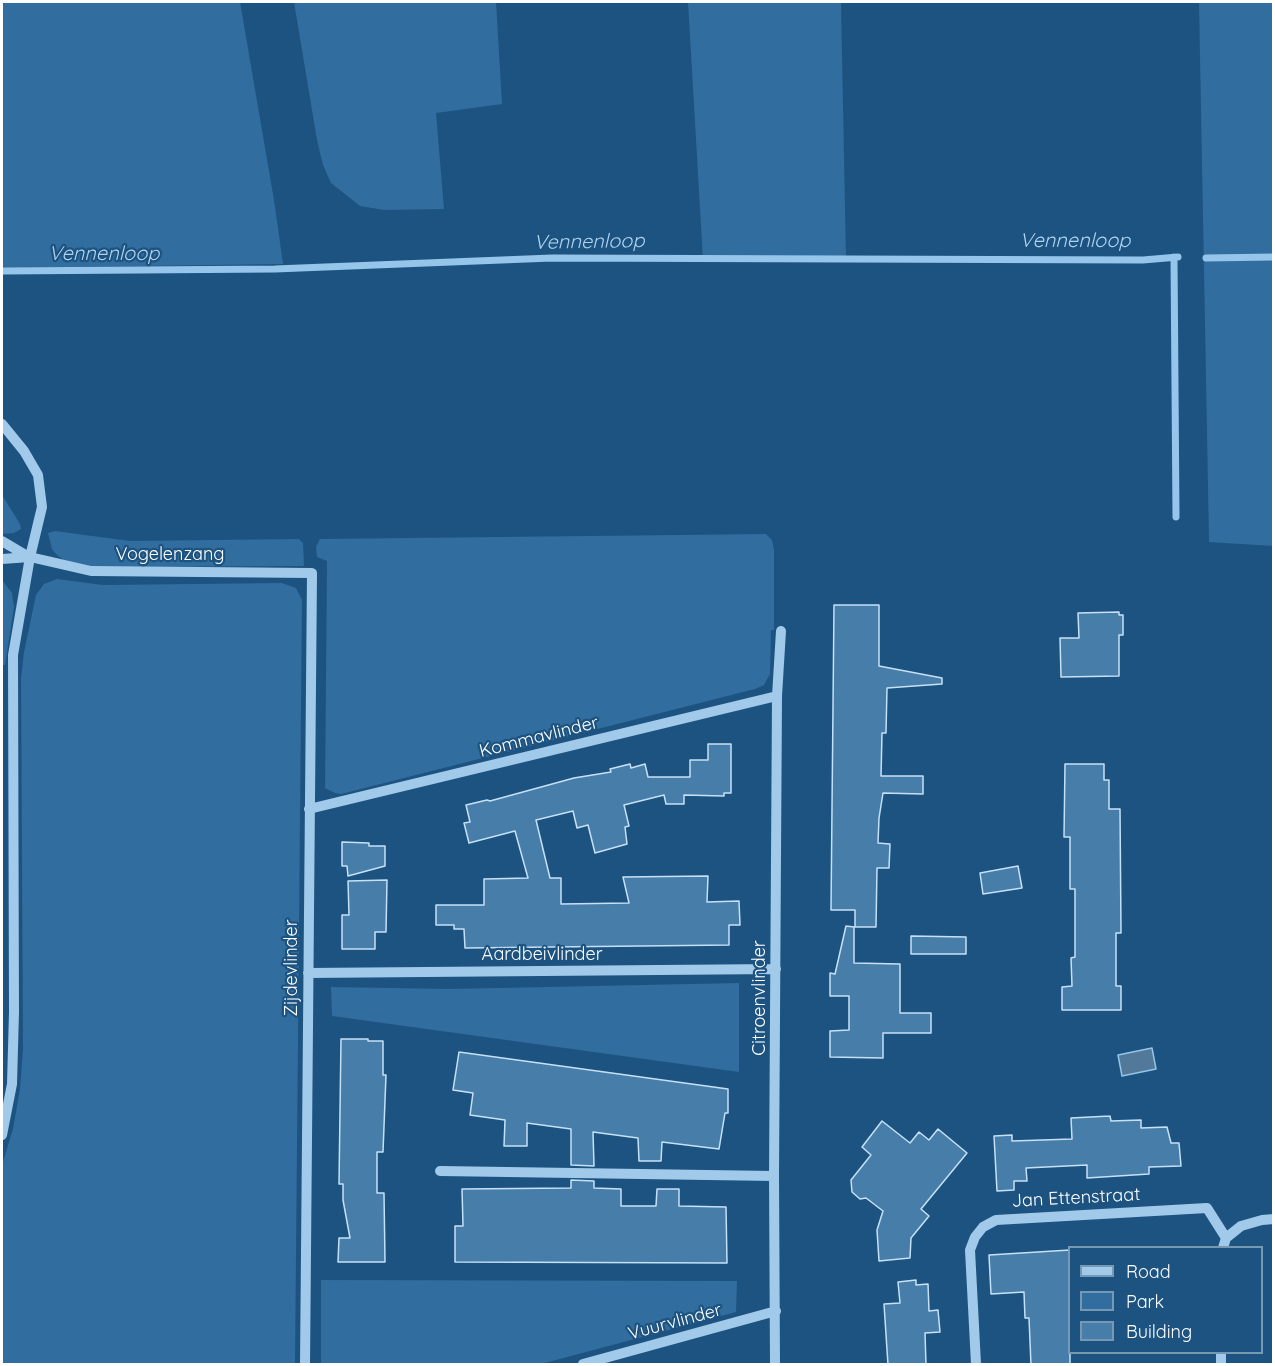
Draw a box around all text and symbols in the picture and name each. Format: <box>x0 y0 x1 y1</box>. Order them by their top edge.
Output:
water label: Vennenloop <box>533 229 645 255</box>
water label: Vennenloop <box>1020 229 1130 253</box>
water label: Vennenloop <box>49 242 159 266</box>
street label: Vogelenzang <box>115 544 225 566</box>
street label: Kommavlinder <box>477 712 601 762</box>
street label: Zijdevlinder <box>281 919 303 1017</box>
street label: Citroenvlinder <box>749 940 771 1056</box>
street label: Aardbeivlinder <box>481 944 603 966</box>
street label: Jan Ettenstraat <box>1011 1184 1141 1212</box>
legend <box>1068 1246 1263 1354</box>
text: Road <box>1126 1260 1171 1283</box>
text: Park <box>1126 1290 1164 1313</box>
street label: Vuurvlinder <box>626 1299 724 1345</box>
text: Building <box>1126 1320 1192 1343</box>

